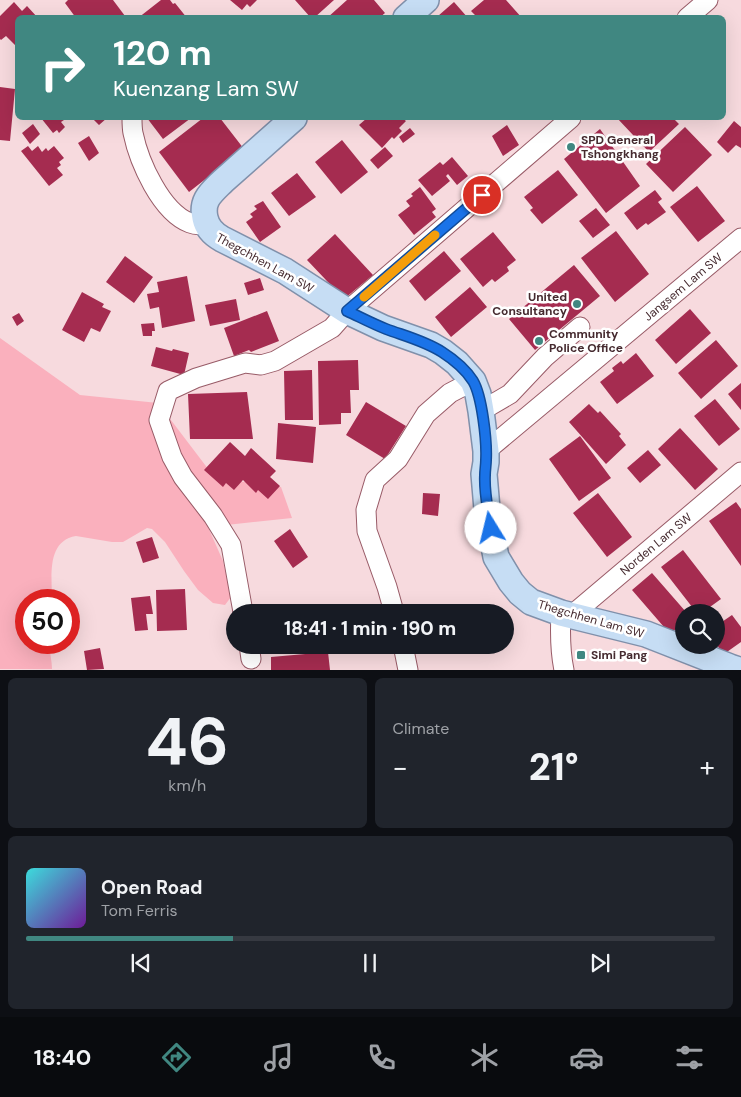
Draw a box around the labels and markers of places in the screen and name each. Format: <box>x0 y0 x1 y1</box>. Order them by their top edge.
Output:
place label: SPD General Tshongkhang <box>581 132 659 162</box>
marker: SPD General Tshongkhang <box>565 141 577 153</box>
pin <box>461 174 503 216</box>
place label: United Consultancy <box>492 289 568 319</box>
marker: United Consultancy <box>571 298 583 310</box>
place label: Community Police Office <box>549 326 623 356</box>
marker: Community Police Office <box>533 335 545 347</box>
place label: Simi Pang <box>591 647 648 663</box>
marker: Simi Pang <box>575 649 587 661</box>

